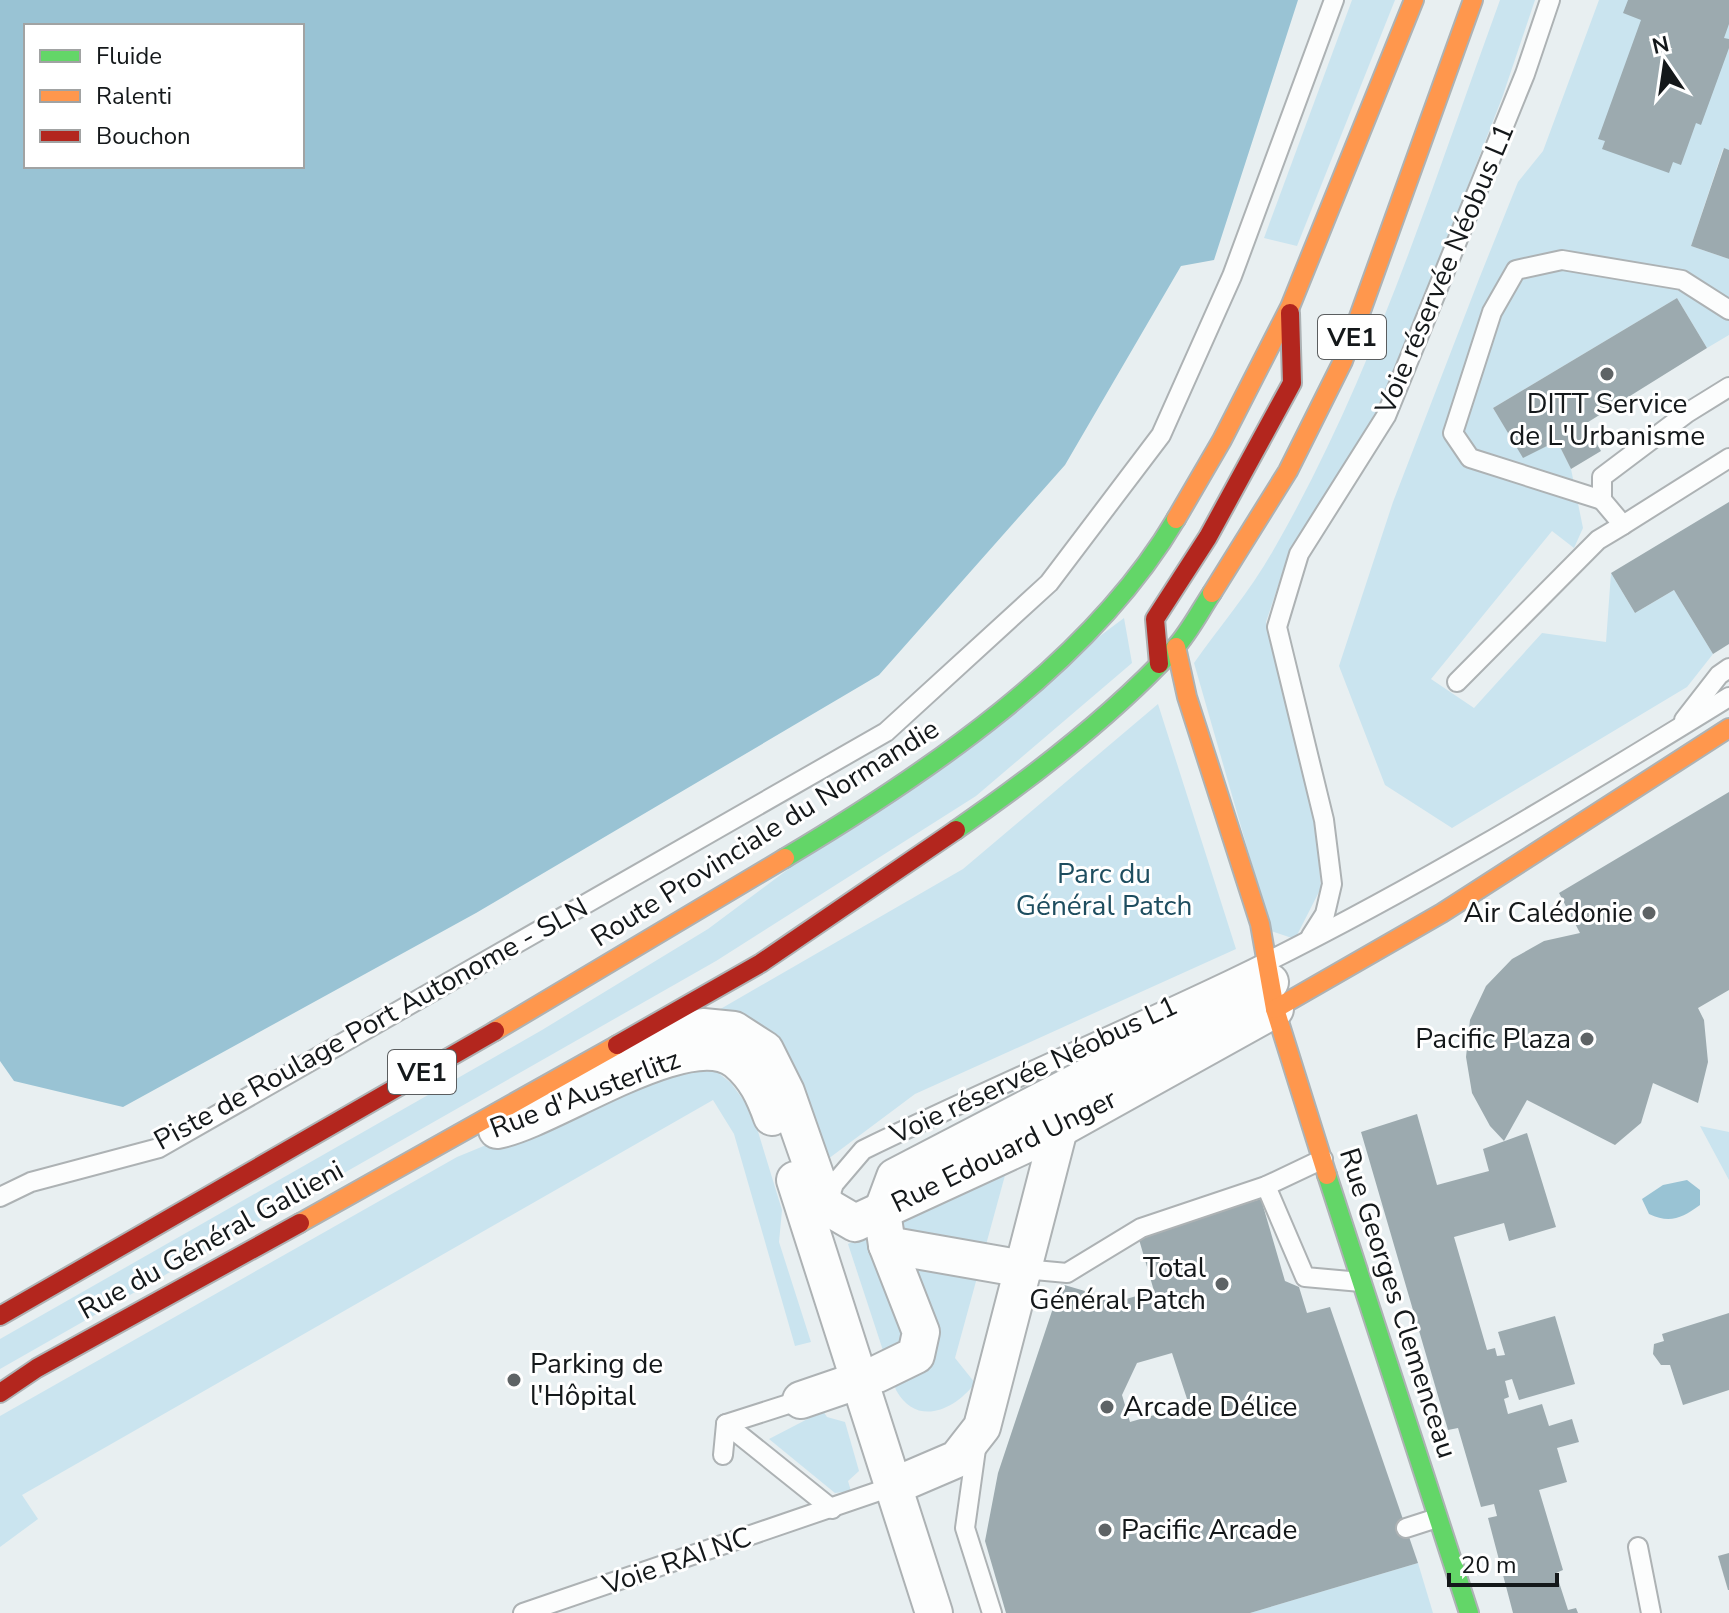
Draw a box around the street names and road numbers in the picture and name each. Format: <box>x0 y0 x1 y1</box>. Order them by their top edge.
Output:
street label: Voie réservée Néobus L1 <box>1366 118 1524 421</box>
road number: VE1 <box>1318 315 1386 359</box>
street label: Route Provinciale du Normandie <box>584 710 946 956</box>
street label: Piste de Roulage Port Autonome - SLN <box>147 888 595 1160</box>
street label: Voie réservée Néobus L1 <box>883 987 1184 1154</box>
street label: Rue d'Austerlitz <box>485 1040 685 1148</box>
road number: VE1 <box>388 1050 456 1094</box>
street label: Rue Edouard Unger <box>885 1080 1123 1222</box>
street label: Rue Georges Clemenceau <box>1330 1143 1466 1463</box>
street label: Rue du Général Gallieni <box>72 1151 350 1329</box>
street label: Voie RAI NC <box>597 1518 756 1604</box>

